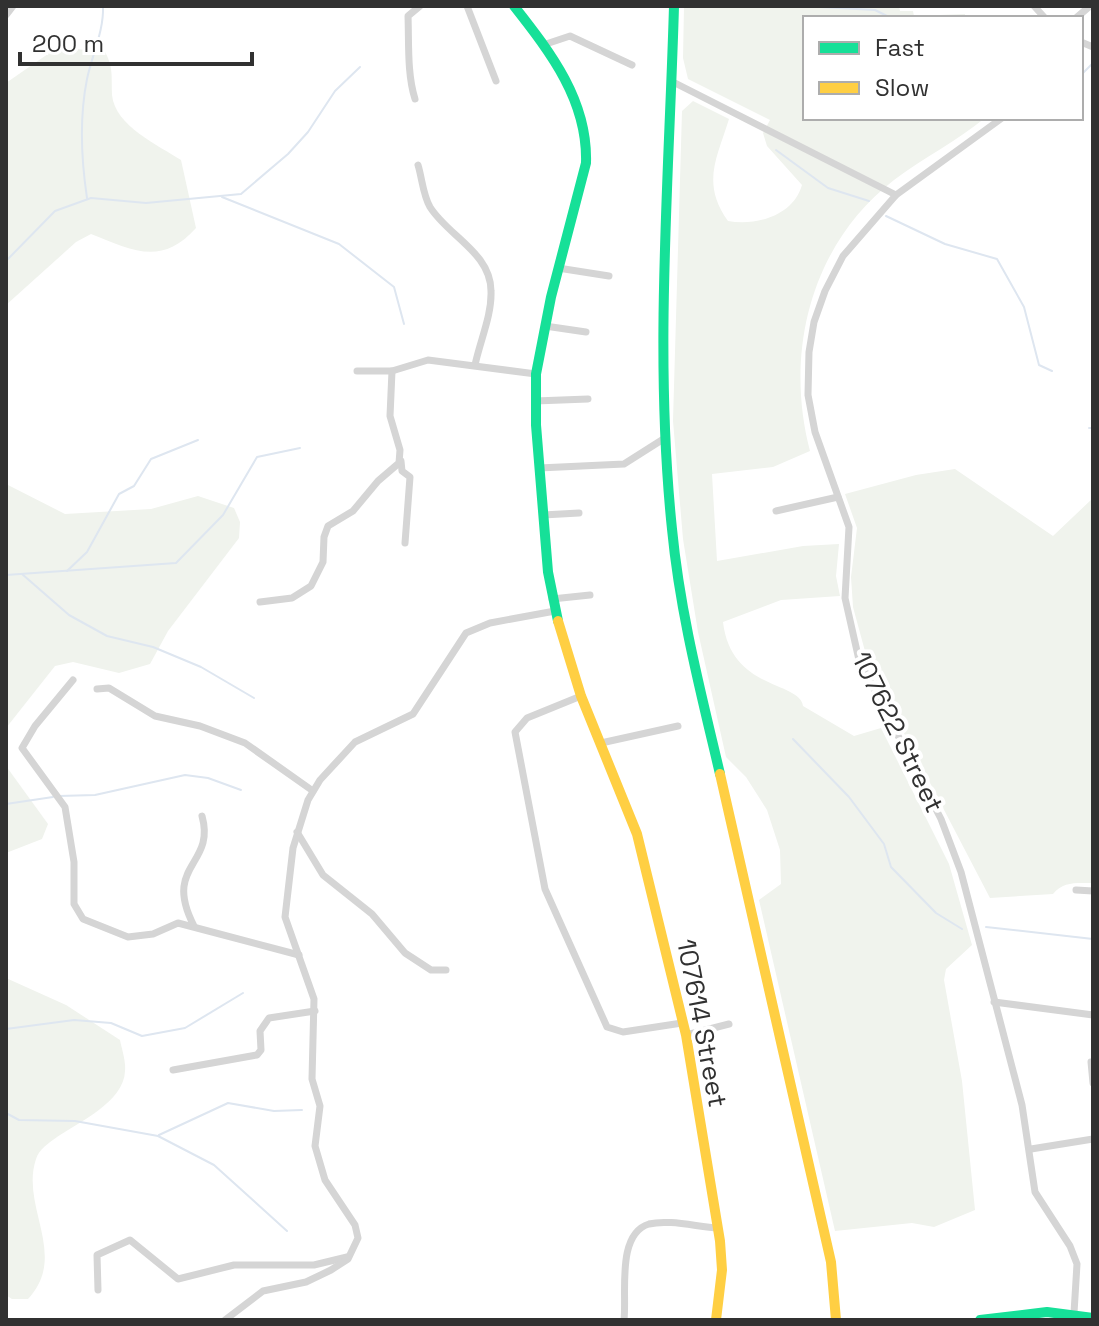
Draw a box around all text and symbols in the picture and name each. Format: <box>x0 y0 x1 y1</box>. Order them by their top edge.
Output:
scale bar <box>20 16 252 66</box>
legend <box>803 16 1083 120</box>
text: 200 m <box>32 28 104 59</box>
text: Fast <box>875 32 925 63</box>
text: Slow <box>875 72 929 103</box>
street label: 107622 Street <box>844 646 952 818</box>
street label: 107614 Street <box>669 936 735 1110</box>

